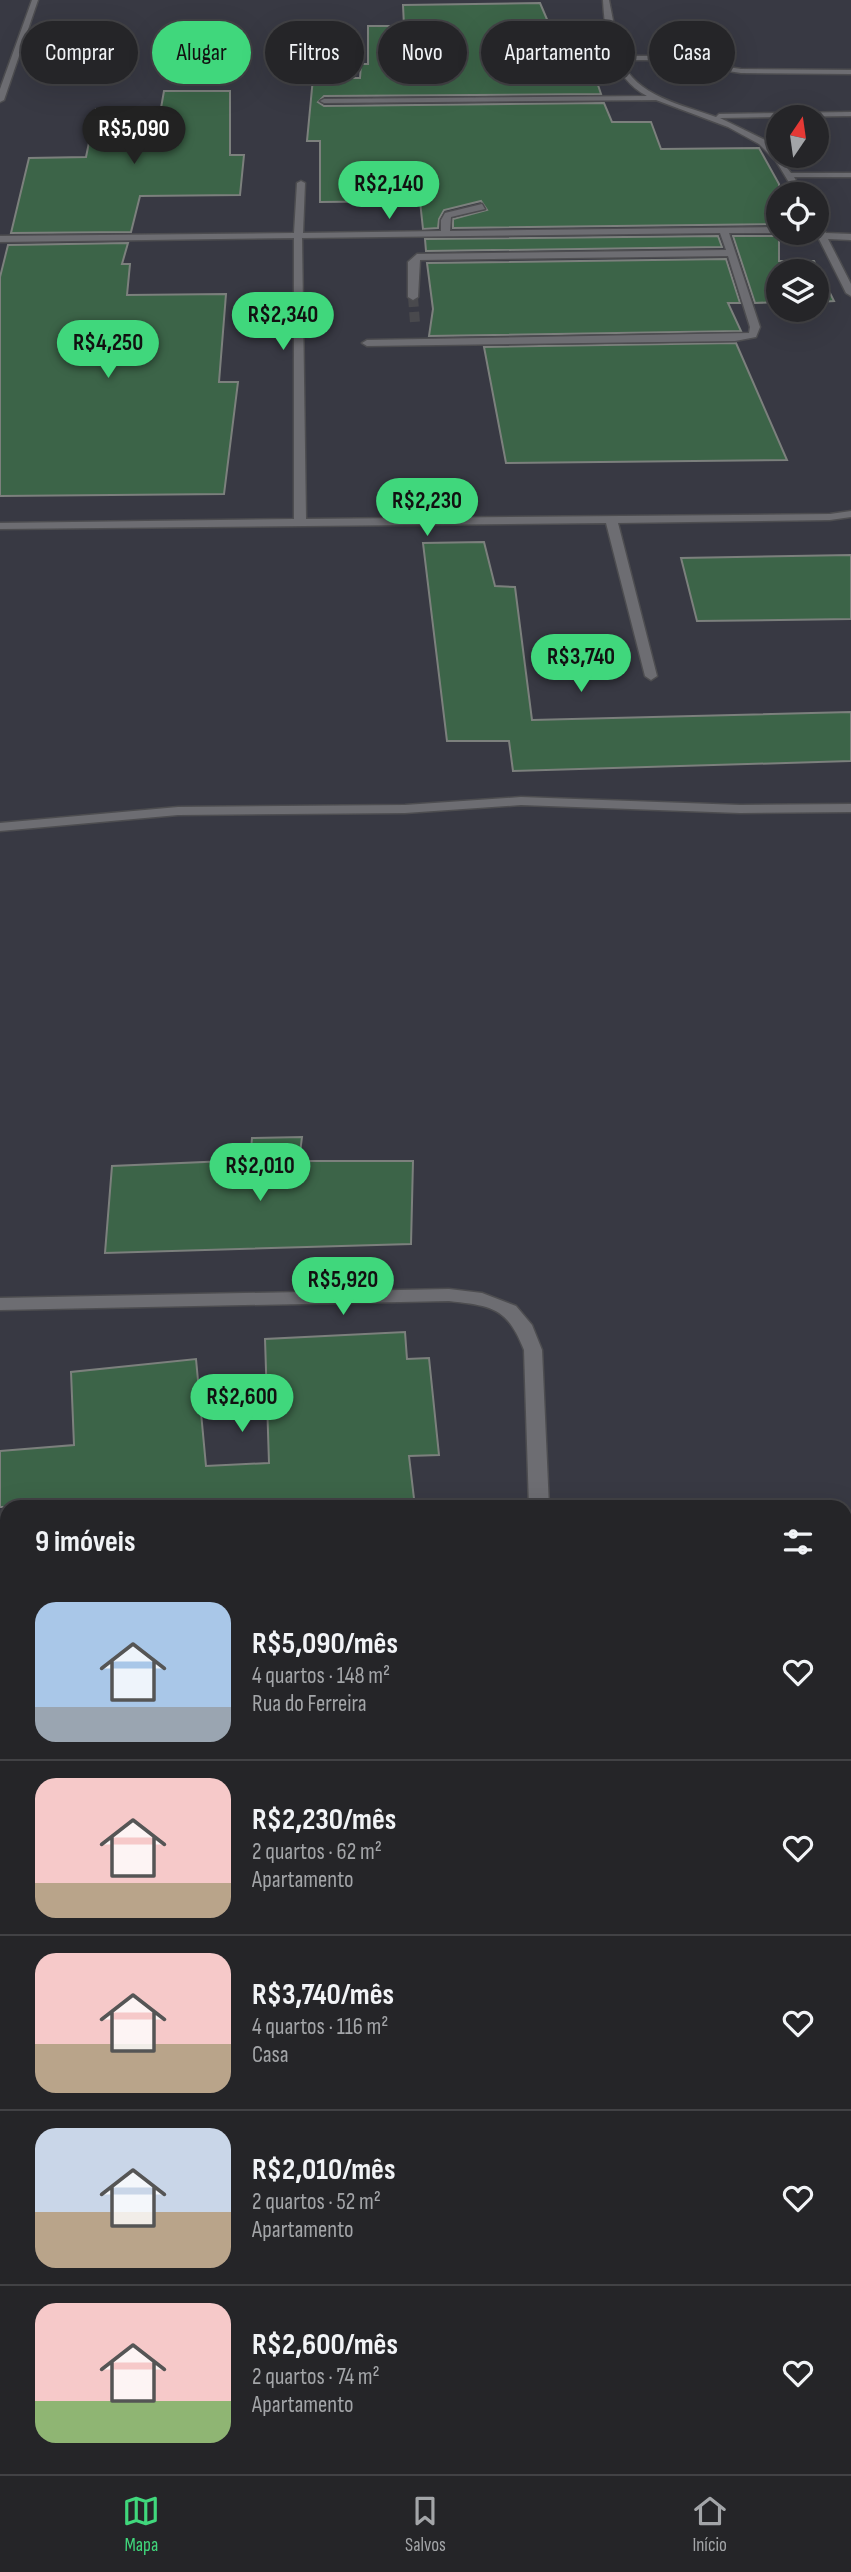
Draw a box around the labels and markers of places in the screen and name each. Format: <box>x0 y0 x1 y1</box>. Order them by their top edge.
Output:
pin: R$5,090 <box>69 106 199 166</box>
pin: R$2,140 <box>324 162 454 221</box>
pin: R$2,340 <box>218 292 348 352</box>
pin: R$4,250 <box>43 320 173 380</box>
pin: R$2,230 <box>362 478 492 538</box>
pin: R$3,740 <box>516 634 646 694</box>
pin: R$2,010 <box>195 1144 325 1203</box>
pin: R$5,920 <box>278 1258 408 1317</box>
pin: R$2,600 <box>177 1374 307 1434</box>

